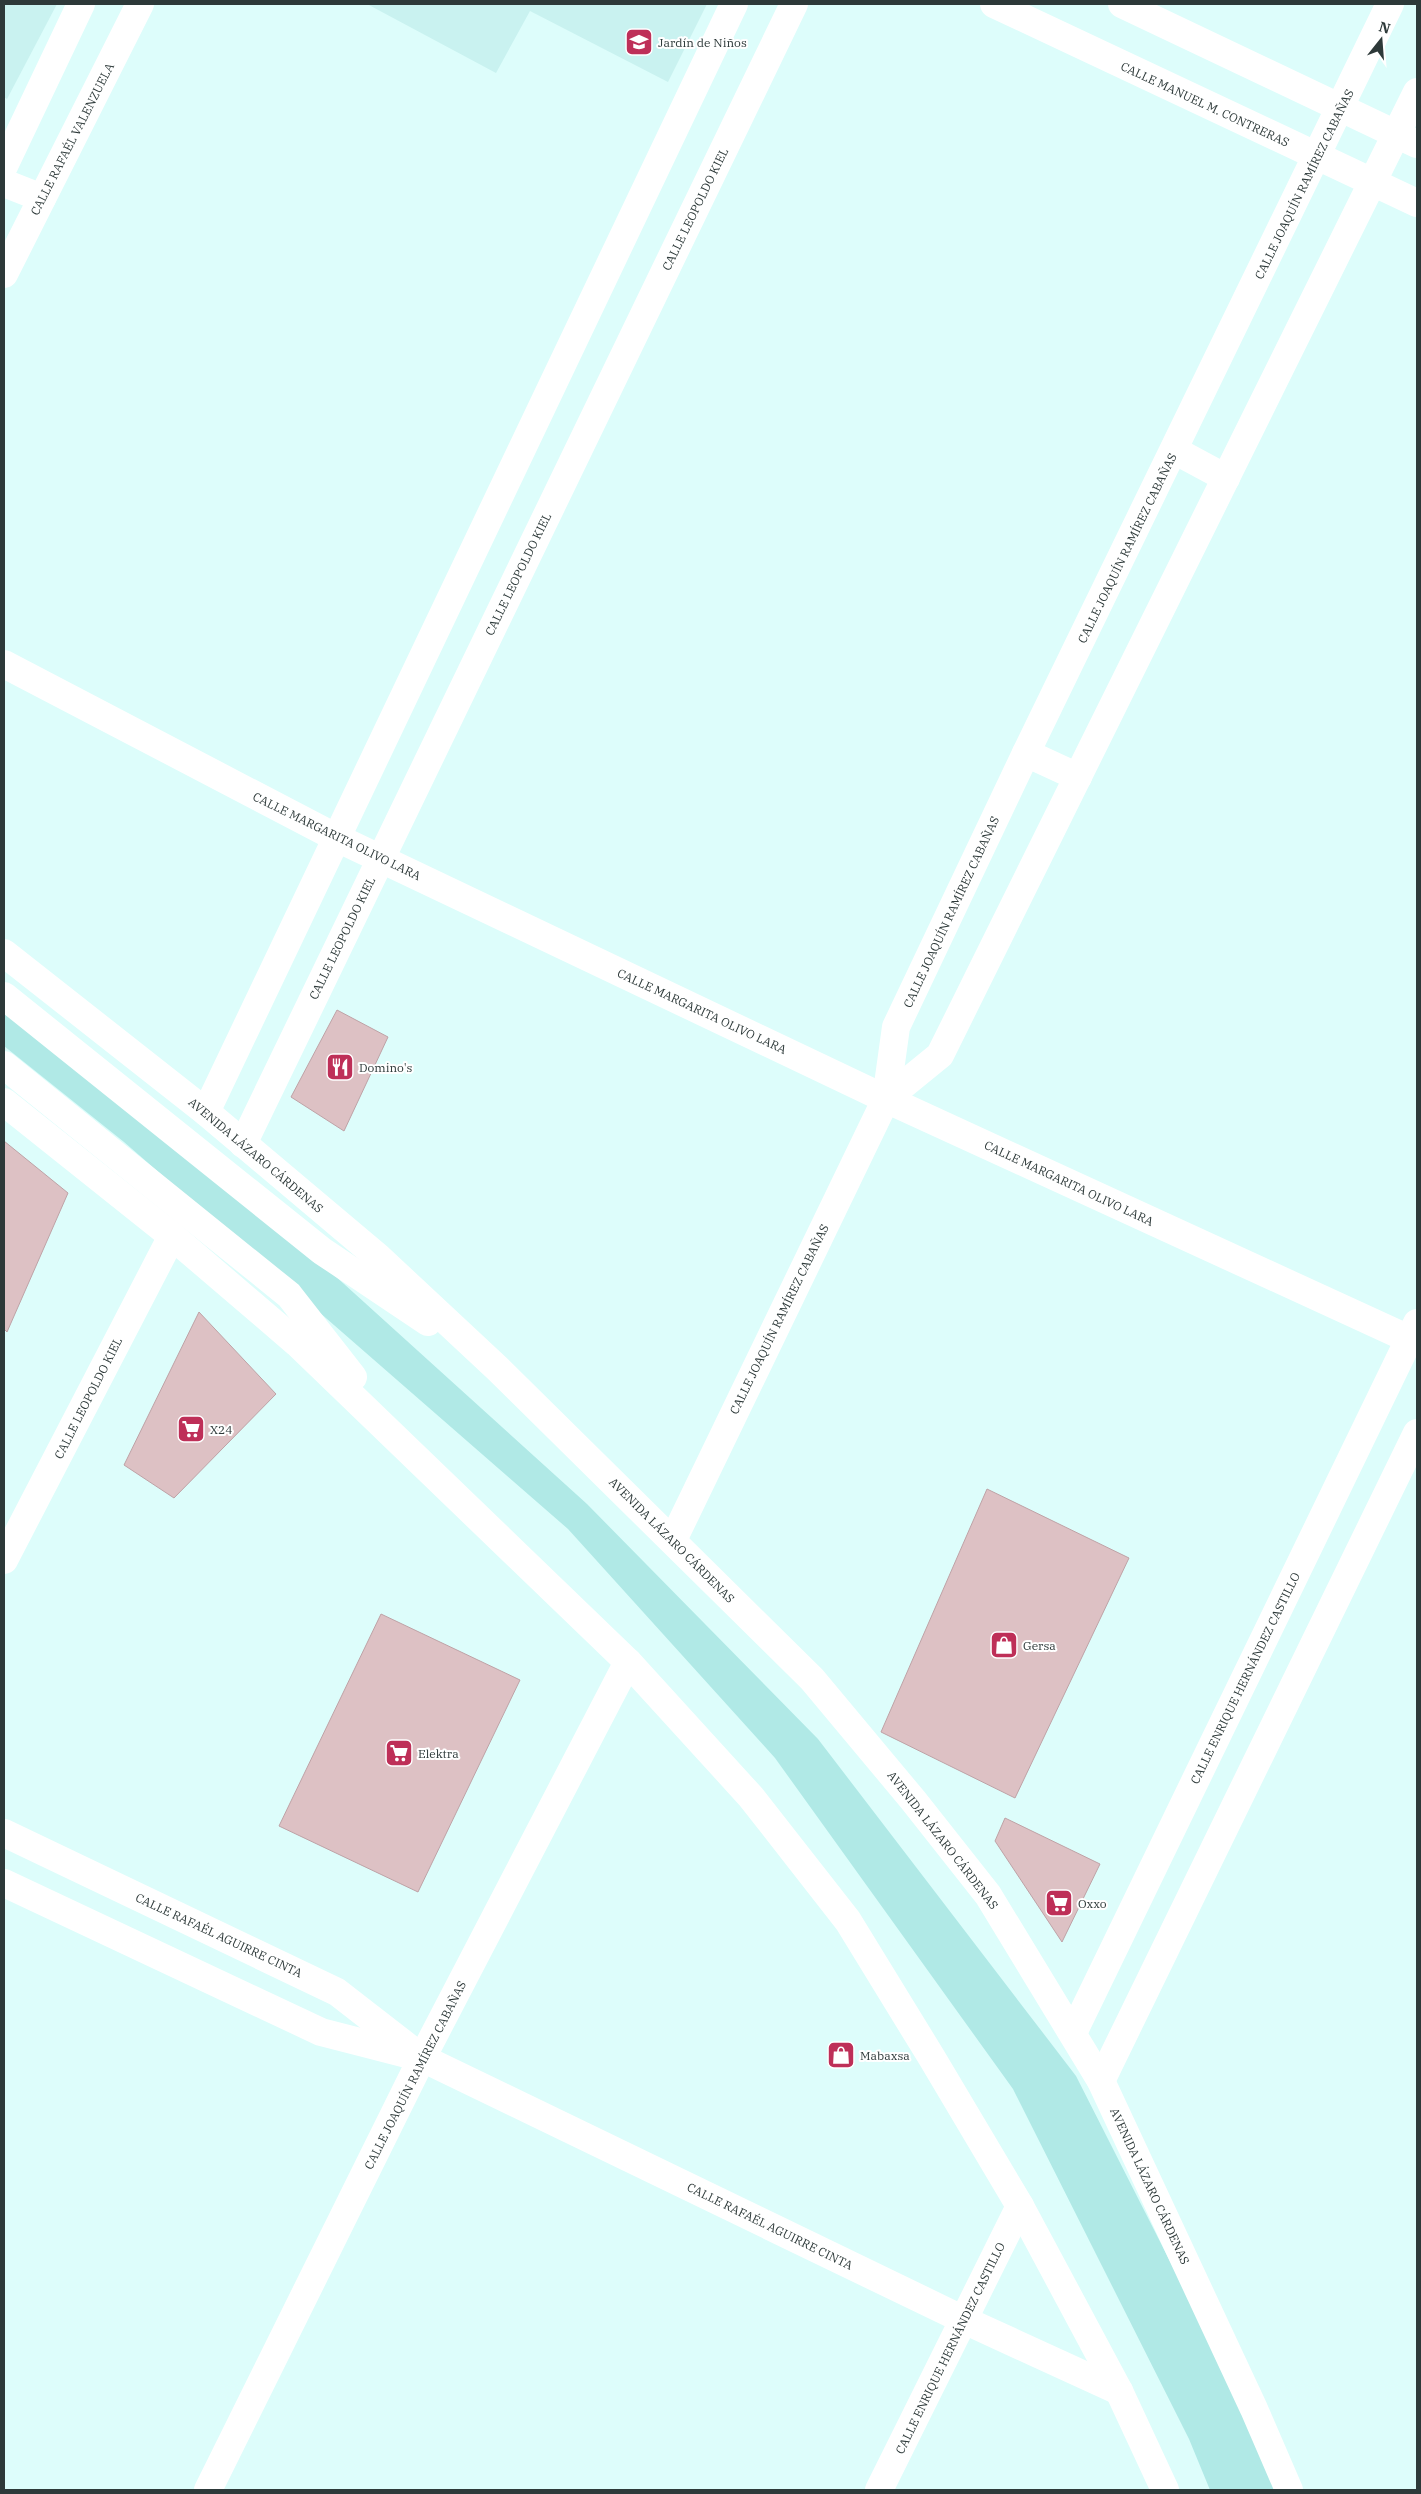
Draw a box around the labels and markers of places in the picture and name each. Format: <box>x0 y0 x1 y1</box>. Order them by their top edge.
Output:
school or university icon: Jardín de Niños <box>624 27 654 57</box>
place label: Jardín de Niños <box>658 35 747 50</box>
restaurant icon: Domino's <box>325 1052 355 1082</box>
place label: Domino's <box>359 1060 413 1075</box>
supermarket icon: X24 <box>176 1414 206 1444</box>
place label: X24 <box>210 1422 232 1437</box>
shop icon: Gersa <box>989 1630 1019 1660</box>
place label: Gersa <box>1023 1638 1056 1653</box>
supermarket icon: Elektra <box>384 1738 414 1768</box>
place label: Elektra <box>418 1746 459 1761</box>
supermarket icon: Oxxo <box>1044 1888 1074 1918</box>
place label: Oxxo <box>1078 1896 1107 1911</box>
shop icon: Mabaxsa <box>826 2040 856 2070</box>
place label: Mabaxsa <box>860 2048 910 2063</box>

